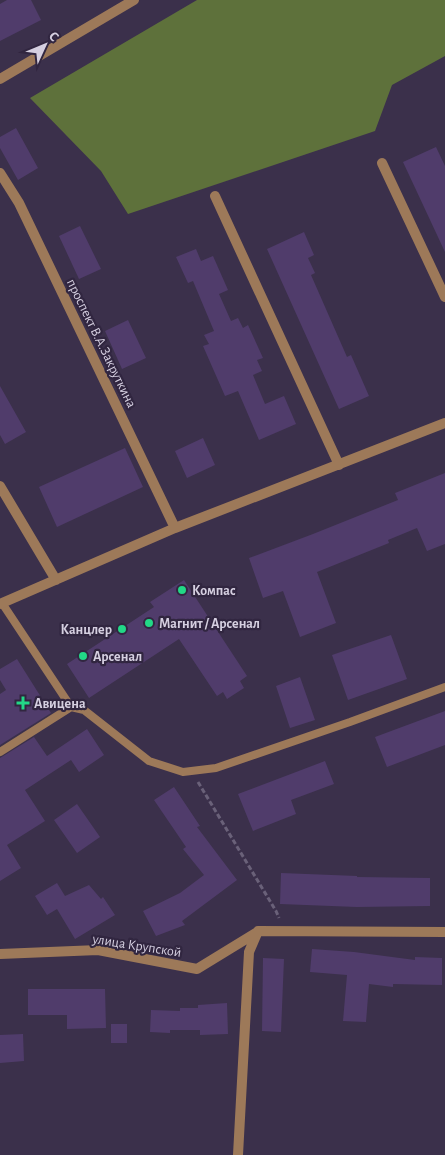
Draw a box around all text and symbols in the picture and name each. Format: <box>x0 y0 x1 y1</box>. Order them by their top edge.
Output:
north arrow <box>20 20 70 70</box>
text: С <box>46 29 62 44</box>
street label: проспект В.А.Закруткина <box>64 277 139 411</box>
marker: Компас <box>176 584 188 596</box>
place label: Компас <box>192 584 236 598</box>
marker: Магнит / Арсенал <box>143 617 155 629</box>
place label: Магнит / Арсенал <box>159 617 260 631</box>
place label: Канцлер <box>61 623 112 637</box>
marker: Канцлер <box>116 623 128 635</box>
marker: Арсенал <box>77 650 89 662</box>
place label: Арсенал <box>93 650 142 664</box>
marker: Авицена <box>16 696 30 710</box>
place label: Авицена <box>34 697 86 711</box>
street label: улица Крупской <box>91 932 182 960</box>

